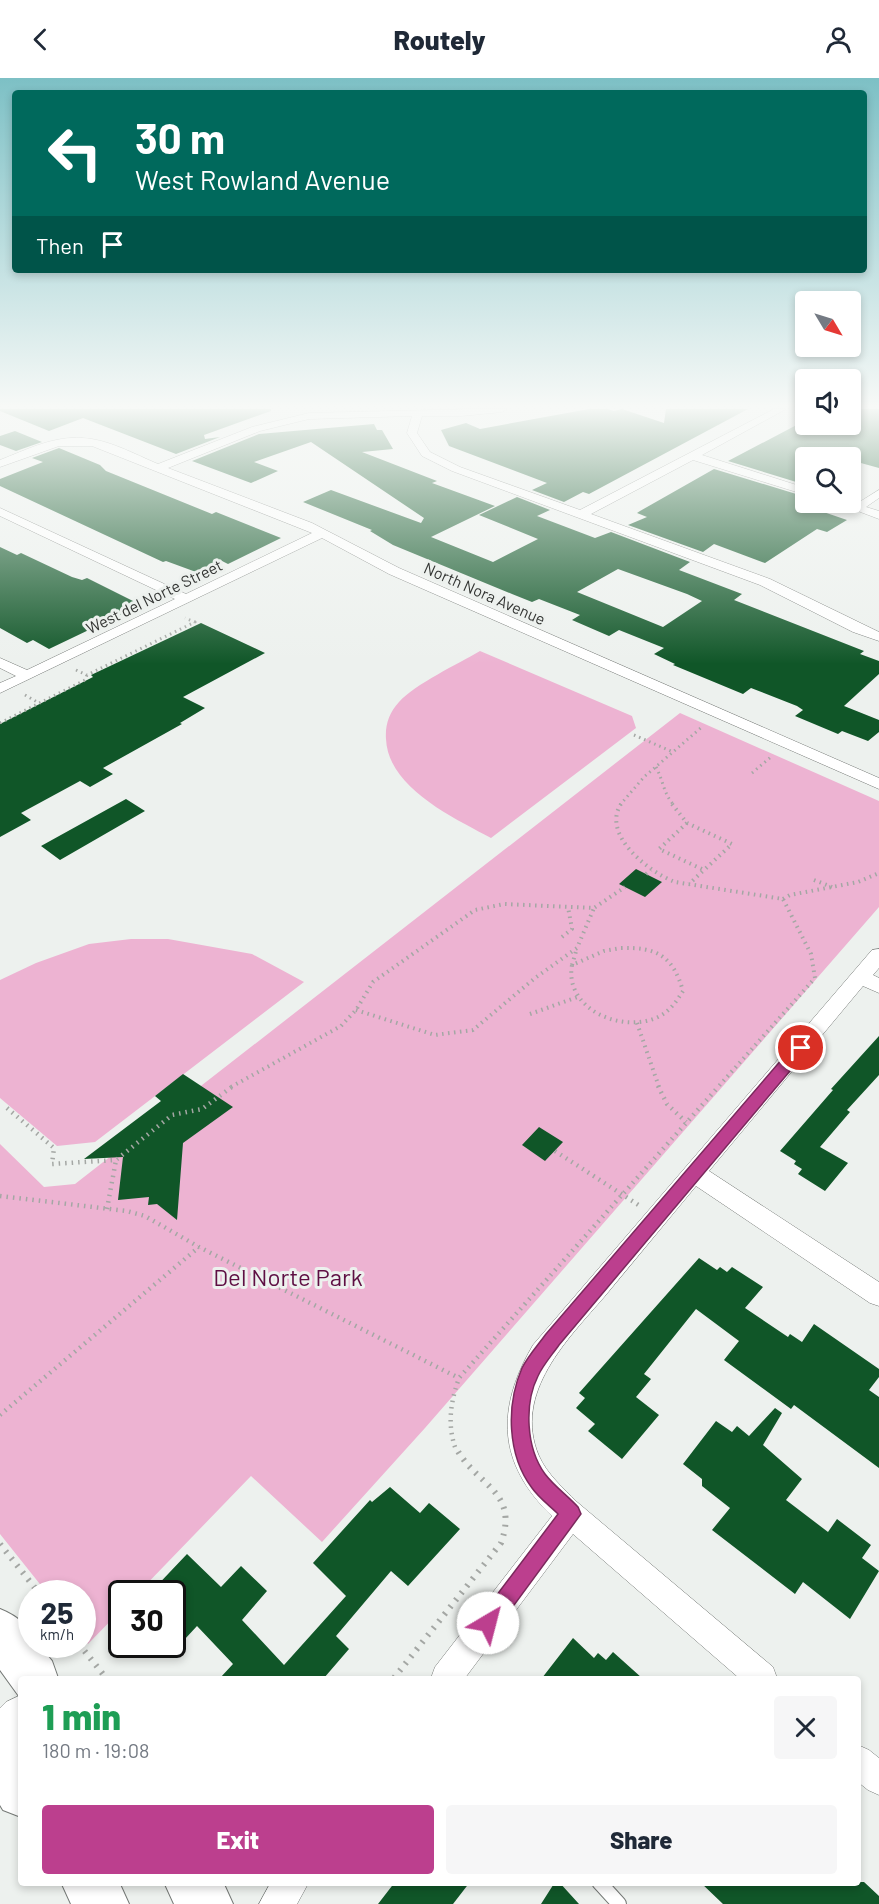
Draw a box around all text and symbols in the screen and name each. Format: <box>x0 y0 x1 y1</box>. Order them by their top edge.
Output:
icon: back <box>24 23 57 56</box>
text: Routely <box>393 23 486 55</box>
icon: person <box>822 23 855 56</box>
text: 30 m <box>135 112 225 162</box>
icon: left <box>36 114 114 192</box>
text: West Rowland Avenue <box>135 163 390 195</box>
icon: arrive <box>96 228 129 261</box>
text: Then <box>36 232 84 258</box>
north arrow <box>795 291 861 357</box>
map controls <box>795 291 861 513</box>
button: sound <box>795 369 861 435</box>
button: search <box>795 447 861 513</box>
street label: West del Norte Street <box>83 555 225 637</box>
street label: North Nora Avenue <box>421 558 549 628</box>
pin <box>775 1022 826 1073</box>
icon: arrive <box>784 1031 817 1064</box>
park label: Del Norte Park <box>213 1262 363 1291</box>
speed limit sign: 30 <box>108 1580 186 1658</box>
position arrow <box>456 1591 520 1655</box>
text: 25 <box>41 1594 73 1630</box>
text: km/h <box>40 1625 74 1643</box>
text: 1 min <box>42 1694 121 1737</box>
button: close <box>774 1696 837 1759</box>
text: 180 m · 19:08 <box>42 1738 149 1762</box>
button: Exit <box>42 1805 434 1874</box>
button: Share <box>446 1805 837 1874</box>

